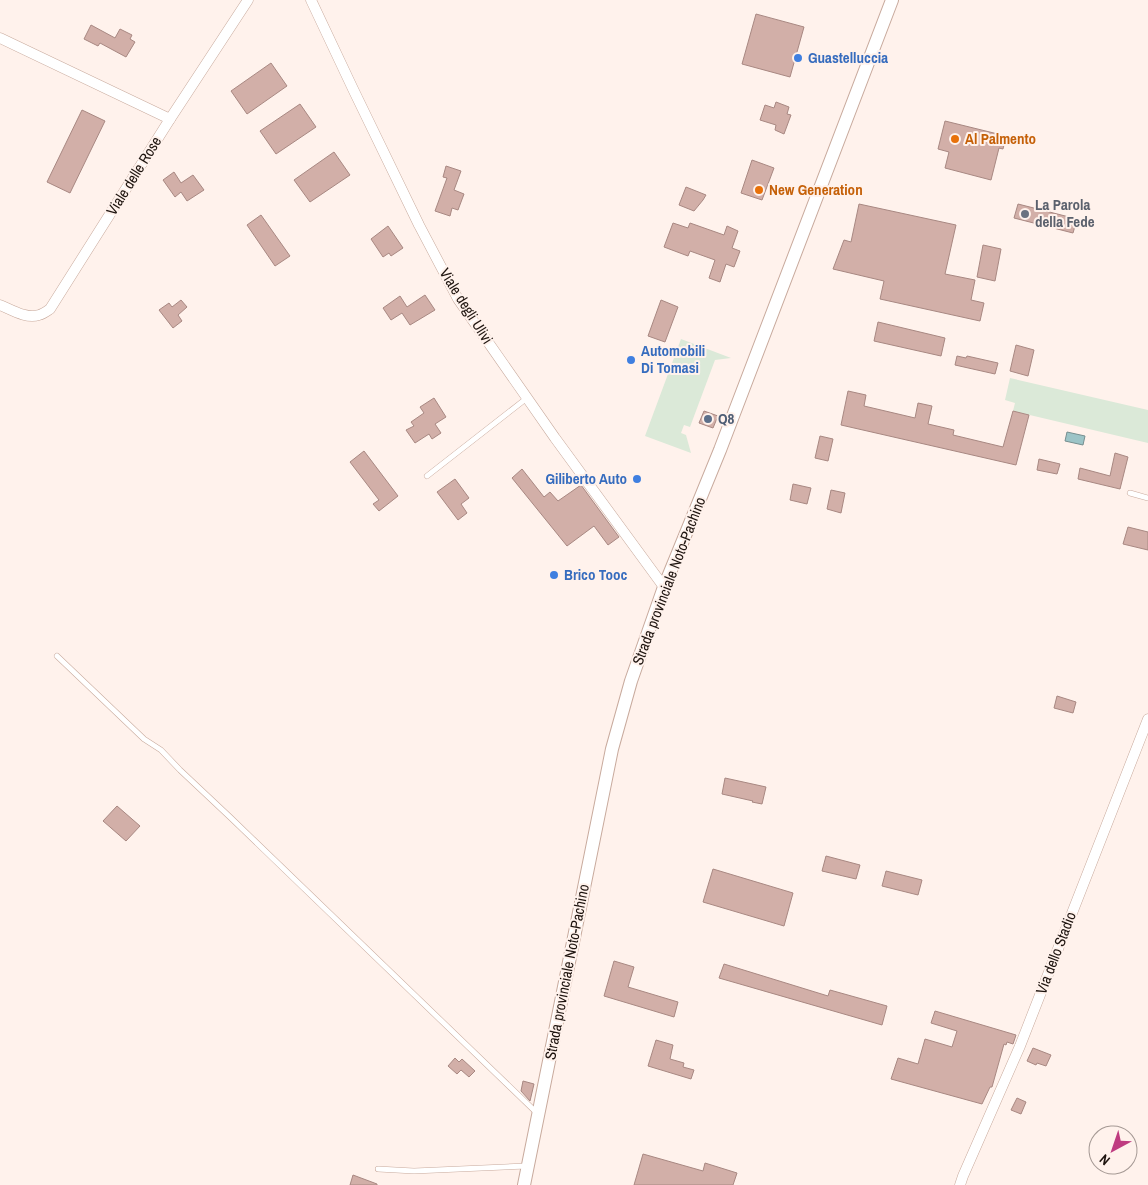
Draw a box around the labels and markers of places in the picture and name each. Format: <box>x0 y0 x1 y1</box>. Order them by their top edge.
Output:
place label: Guastelluccia <box>808 47 888 68</box>
marker: Guastelluccia <box>792 52 804 64</box>
place label: Al Palmento <box>965 128 1036 149</box>
marker: Al Palmento <box>949 133 961 145</box>
place label: New Generation <box>769 179 863 200</box>
marker: New Generation <box>753 184 765 196</box>
place label: La Parola della Fede <box>1035 194 1095 232</box>
marker: La Parola della Fede <box>1019 208 1031 220</box>
place label: Automobili Di Tomasi <box>641 340 705 378</box>
marker: Automobili Di Tomasi <box>625 354 637 366</box>
place label: Q8 <box>718 408 735 429</box>
marker: Q8 <box>702 413 714 425</box>
place label: Giliberto Auto <box>545 468 627 489</box>
marker: Giliberto Auto <box>631 473 643 485</box>
place label: Brico Tooc <box>564 564 628 585</box>
marker: Brico Tooc <box>548 569 560 581</box>

